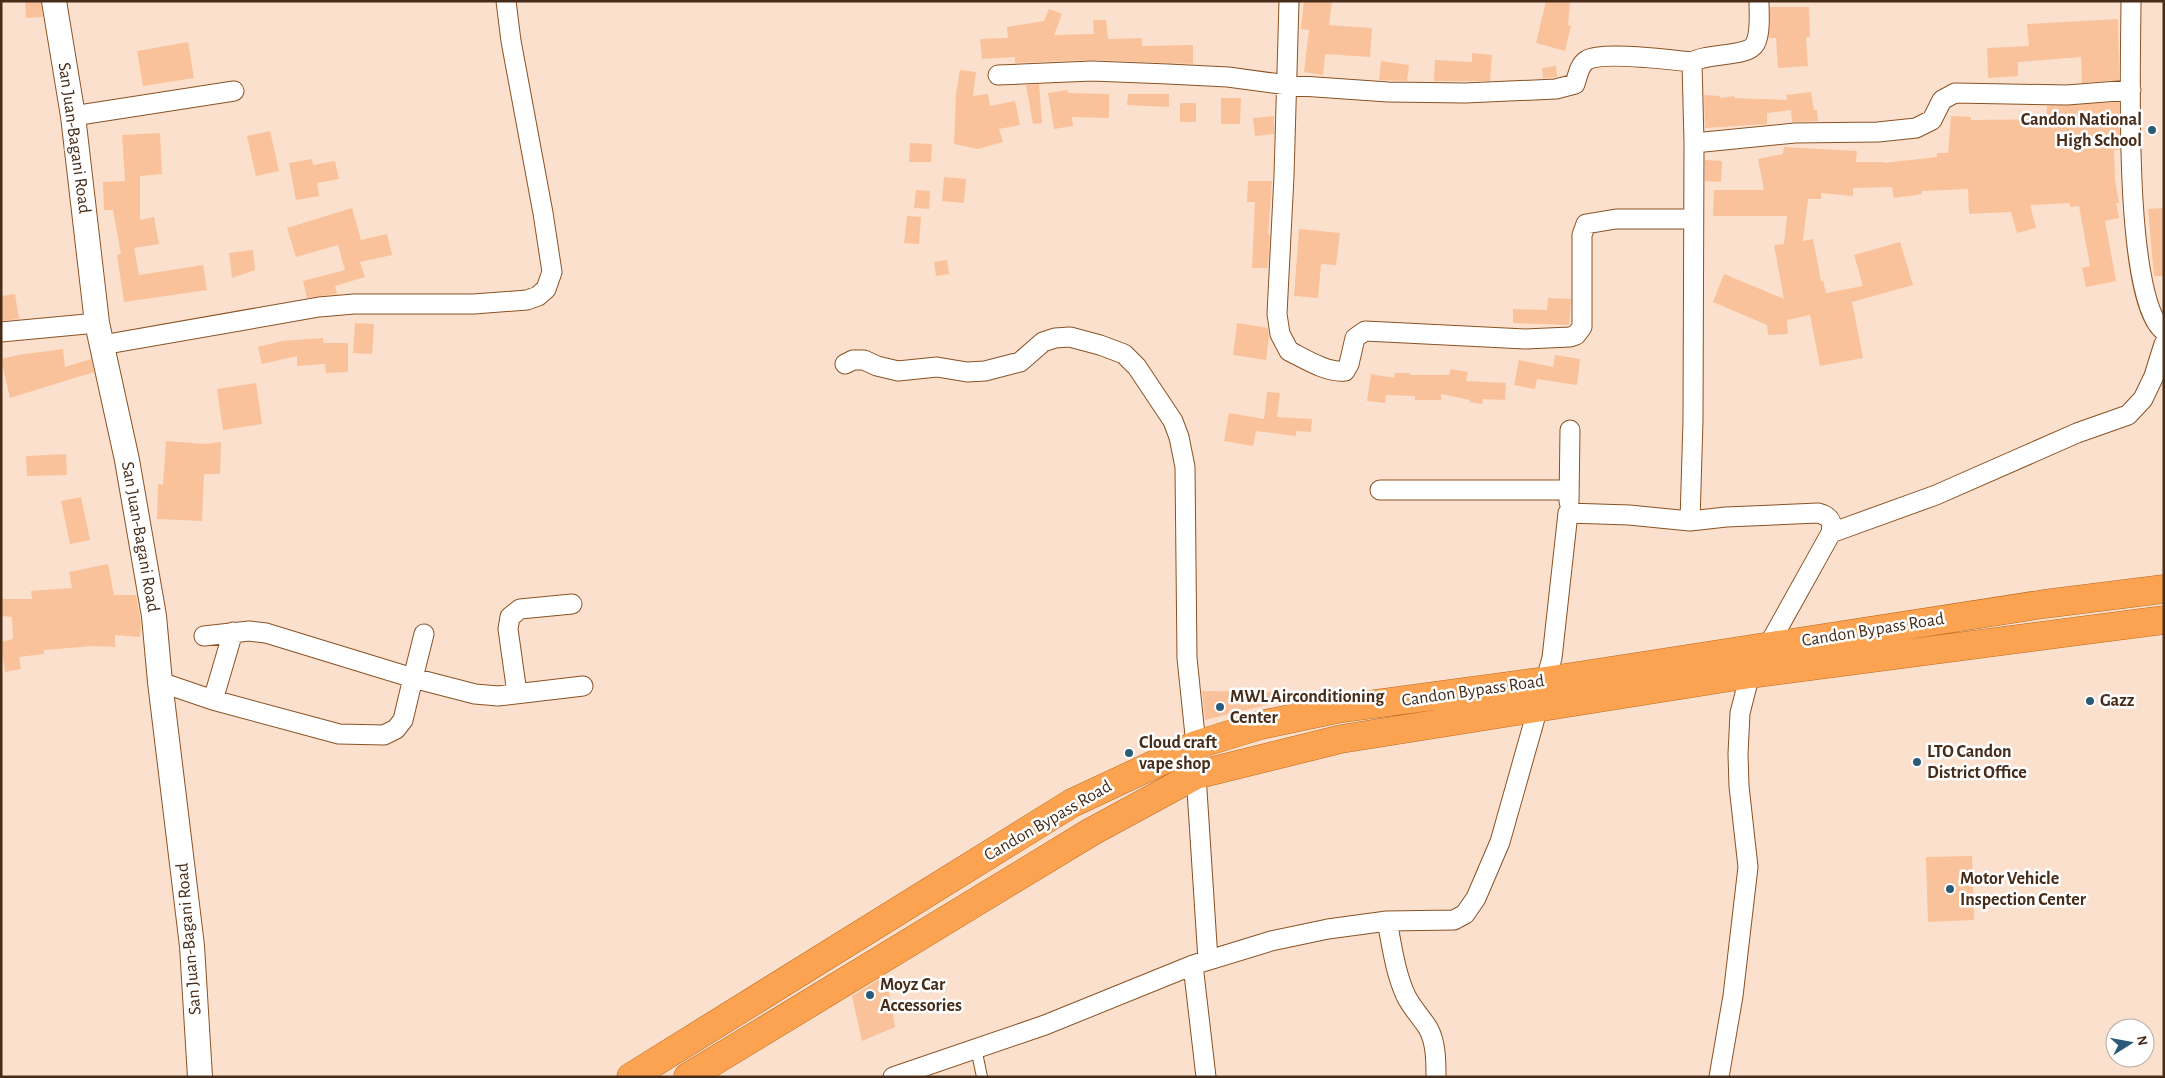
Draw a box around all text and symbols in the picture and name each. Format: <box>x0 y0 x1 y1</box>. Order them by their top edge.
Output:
street label: San Juan-Bagani Road <box>54 61 94 215</box>
place label: Candon National High School <box>2021 111 2142 150</box>
marker: Candon National High School <box>2146 124 2158 136</box>
street label: San Juan-Bagani Road <box>118 460 162 614</box>
street label: Candon Bypass Road <box>1801 610 1945 650</box>
street label: Candon Bypass Road <box>1400 672 1546 710</box>
place label: MWL Airconditioning Center <box>1230 688 1385 727</box>
place label: Gazz <box>2100 692 2135 710</box>
marker: Gazz <box>2084 695 2096 707</box>
marker: MWL Airconditioning Center <box>1214 701 1226 713</box>
place label: Cloud craft vape shop <box>1139 734 1217 773</box>
place label: LTO Candon District Office <box>1927 743 2027 782</box>
marker: Cloud craft vape shop <box>1123 747 1135 759</box>
marker: LTO Candon District Office <box>1911 756 1923 768</box>
street label: Candon Bypass Road <box>981 777 1115 865</box>
street label: San Juan-Bagani Road <box>173 862 205 1016</box>
place label: Motor Vehicle Inspection Center <box>1960 870 2087 909</box>
marker: Motor Vehicle Inspection Center <box>1944 883 1956 895</box>
place label: Moyz Car Accessories <box>880 976 962 1015</box>
marker: Moyz Car Accessories <box>864 989 876 1001</box>
north arrow <box>2105 1018 2155 1068</box>
text: N <box>2134 1035 2150 1047</box>

